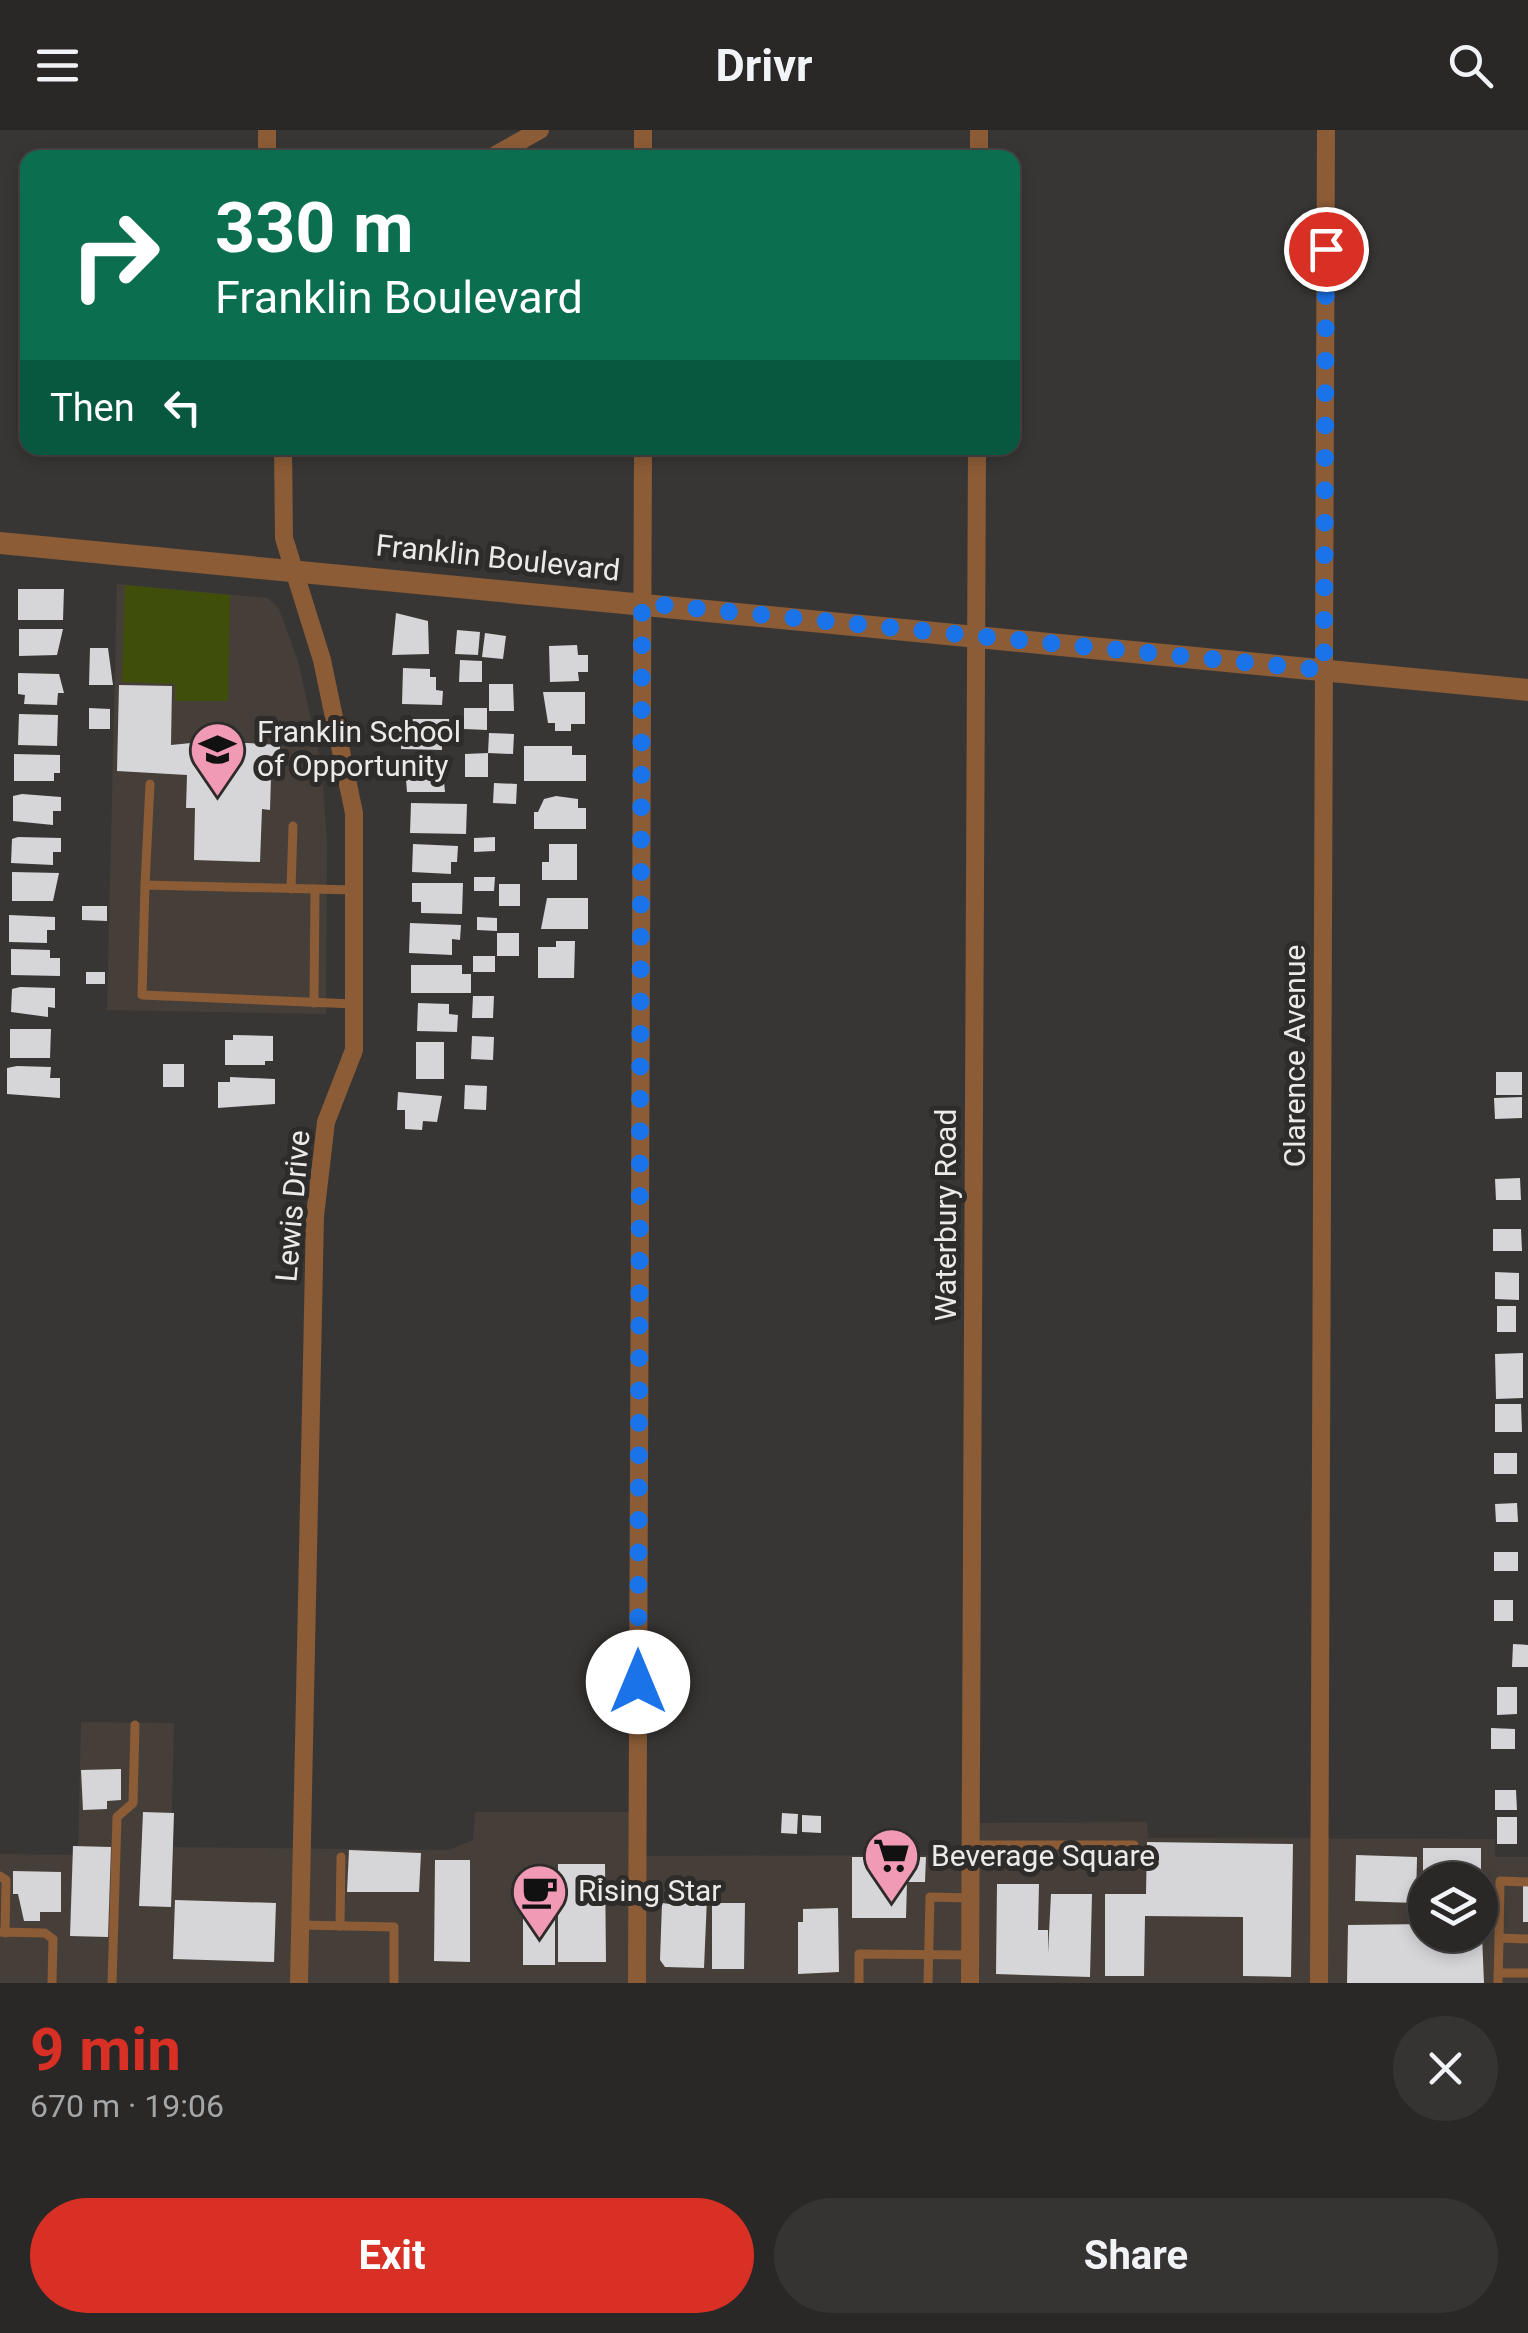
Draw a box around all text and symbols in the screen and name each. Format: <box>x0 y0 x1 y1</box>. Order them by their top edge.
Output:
icon: menu <box>30 38 85 93</box>
icon: search <box>1443 38 1498 93</box>
text: Drivr <box>716 39 812 92</box>
text: 330 m <box>215 187 414 269</box>
icon: right <box>50 190 180 320</box>
pin <box>1284 207 1369 292</box>
icon: arrive <box>1299 222 1354 277</box>
text: Franklin Boulevard <box>215 271 583 324</box>
icon: left <box>155 380 210 435</box>
text: Then <box>50 386 135 430</box>
street label: Franklin Boulevard <box>374 527 622 588</box>
place label: Franklin School of Opportunity <box>257 714 461 783</box>
school or university icon: Franklin School of Opportunity <box>188 719 248 798</box>
street label: Clarence Avenue <box>1277 945 1312 1167</box>
street label: Waterbury Road <box>928 1109 963 1321</box>
street label: Lewis Drive <box>268 1129 317 1283</box>
position arrow <box>586 1630 690 1734</box>
supermarket icon: Beverage Square <box>862 1826 922 1905</box>
place label: Beverage Square <box>931 1838 1155 1873</box>
cafe icon: Rising Star <box>509 1861 569 1940</box>
map controls <box>1408 1862 1498 1952</box>
button: layers <box>1408 1862 1498 1952</box>
place label: Rising Star <box>578 1873 722 1908</box>
text: 9 min <box>30 2014 181 2085</box>
button: close <box>1393 2016 1498 2121</box>
text: 670 m · 19:06 <box>30 2087 224 2125</box>
button: Exit <box>30 2198 754 2313</box>
button: Share <box>774 2198 1498 2313</box>

